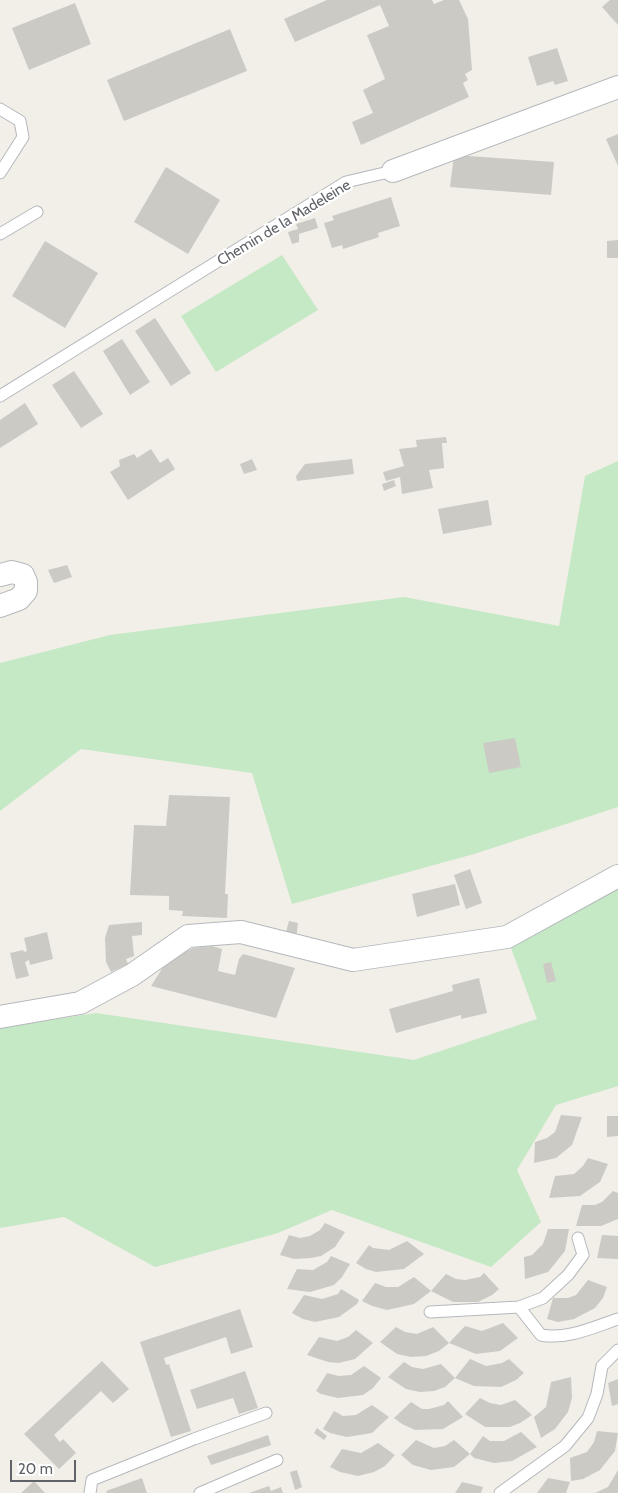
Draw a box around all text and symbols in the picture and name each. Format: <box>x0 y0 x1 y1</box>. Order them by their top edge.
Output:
street label: Chemin de la Madeleine <box>214 176 354 270</box>
scale bar <box>12 1450 79 1482</box>
text: 20 m <box>18 1460 53 1478</box>

